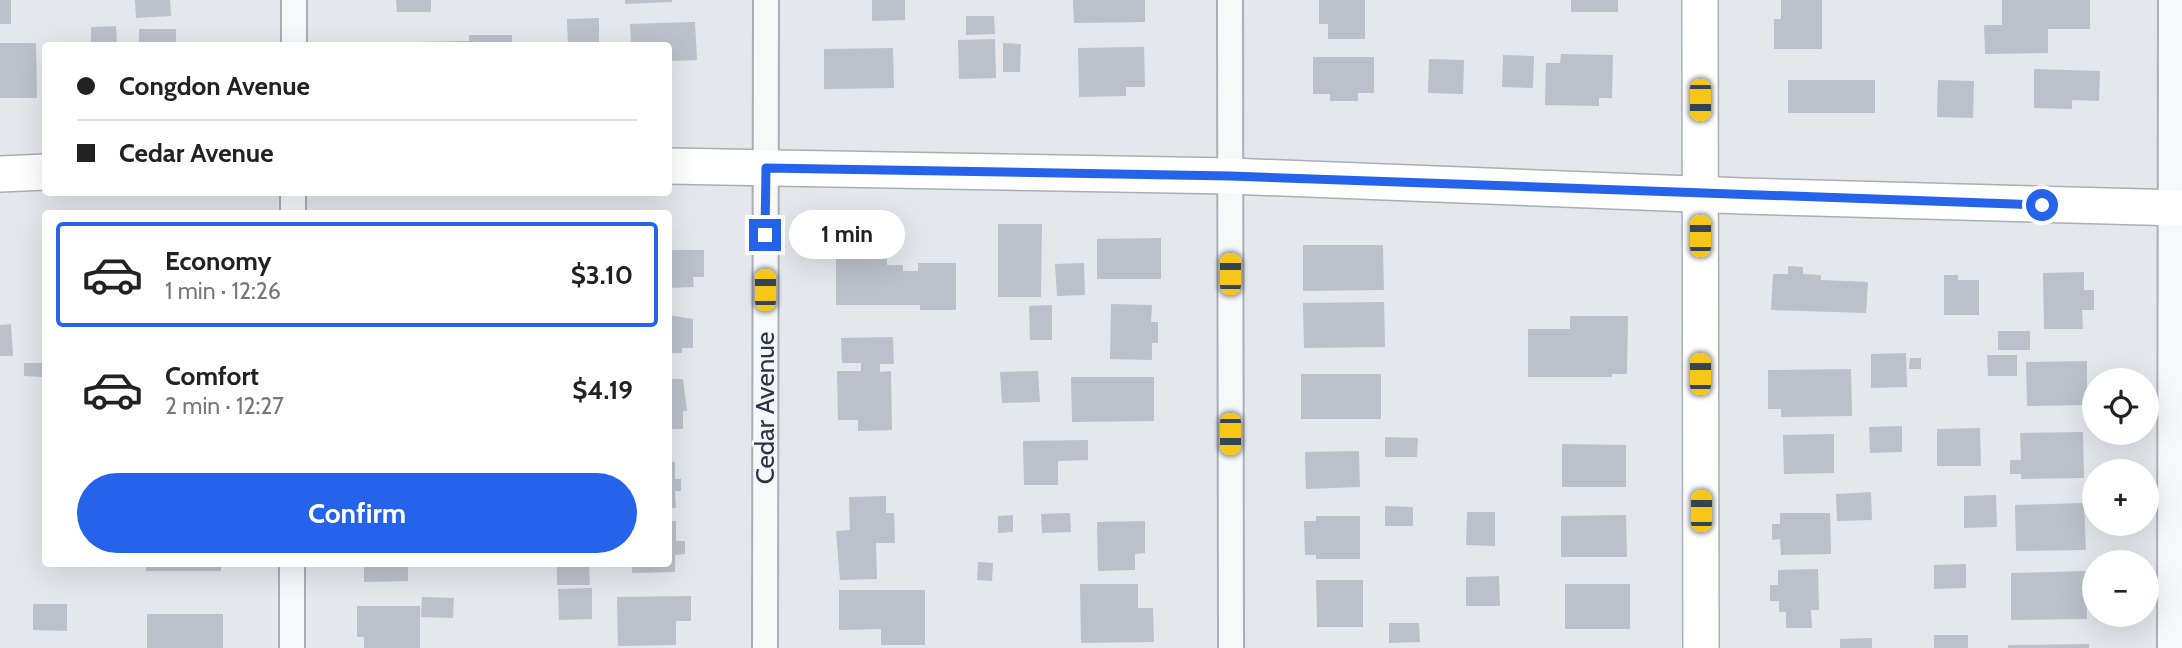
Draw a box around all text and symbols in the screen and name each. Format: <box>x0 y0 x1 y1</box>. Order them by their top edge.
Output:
text: Congdon Avenue <box>119 70 310 102</box>
car <box>1690 79 1711 121</box>
text: Cedar Avenue <box>119 137 274 169</box>
route start <box>2026 189 2058 221</box>
callout: 1 min <box>790 210 905 260</box>
car <box>1690 215 1711 257</box>
route end <box>749 219 781 251</box>
text: 1 min <box>821 220 873 248</box>
icon: car <box>81 243 144 306</box>
text: Economy <box>165 245 271 277</box>
car <box>1220 253 1241 295</box>
text: $3.10 <box>571 259 633 291</box>
car <box>755 269 776 311</box>
text: 1 min · 12:26 <box>165 277 281 305</box>
street label: Cedar Avenue <box>749 332 781 484</box>
car <box>1690 353 1711 395</box>
icon: car <box>81 358 144 421</box>
text: Comfort <box>165 360 259 392</box>
map controls <box>2082 368 2159 627</box>
button: locate <box>2082 368 2159 445</box>
text: $4.19 <box>572 374 633 406</box>
text: 2 min · 12:27 <box>165 392 284 420</box>
car <box>1220 413 1241 455</box>
button: + <box>2082 459 2159 536</box>
button: Confirm <box>77 473 637 553</box>
car <box>1691 490 1712 532</box>
button: − <box>2082 550 2159 627</box>

